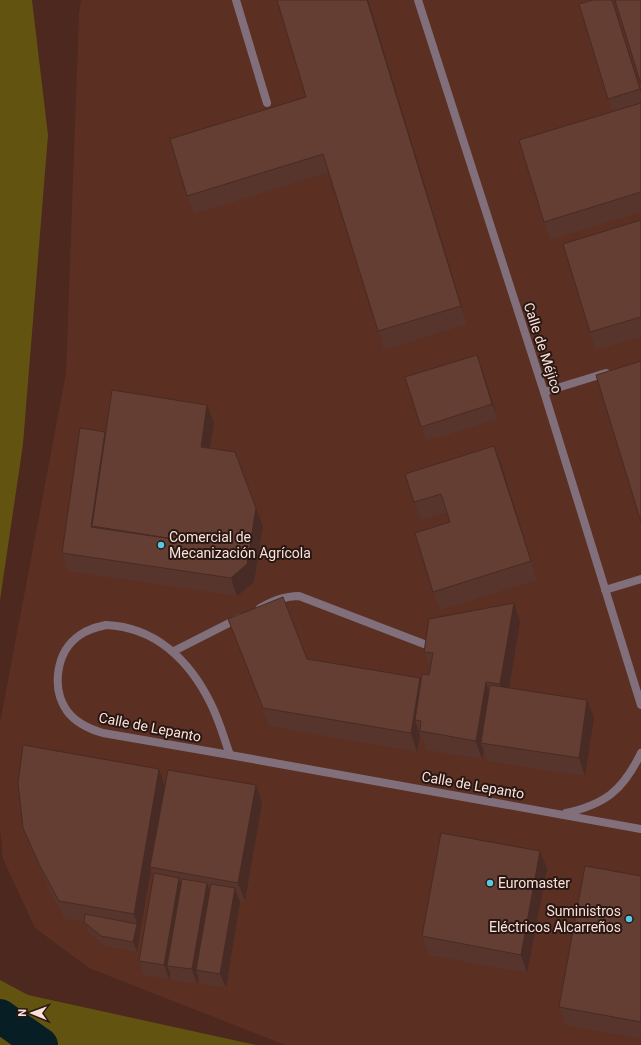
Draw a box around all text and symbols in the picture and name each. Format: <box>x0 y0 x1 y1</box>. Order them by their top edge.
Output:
street label: Calle de Méjico <box>521 300 565 396</box>
place label: Comercial de Mecanización Agrícola <box>169 529 311 561</box>
marker: Comercial de Mecanización Agrícola <box>156 540 166 550</box>
street label: Calle de Lepanto <box>98 709 202 745</box>
street label: Calle de Lepanto <box>420 768 526 802</box>
place label: Euromaster <box>498 875 570 891</box>
marker: Euromaster <box>485 878 495 888</box>
place label: Suministros Eléctricos Alcarreños <box>489 903 621 935</box>
marker: Suministros Eléctricos Alcarreños <box>624 914 634 924</box>
north arrow <box>12 993 52 1033</box>
text: N <box>16 1009 29 1017</box>

